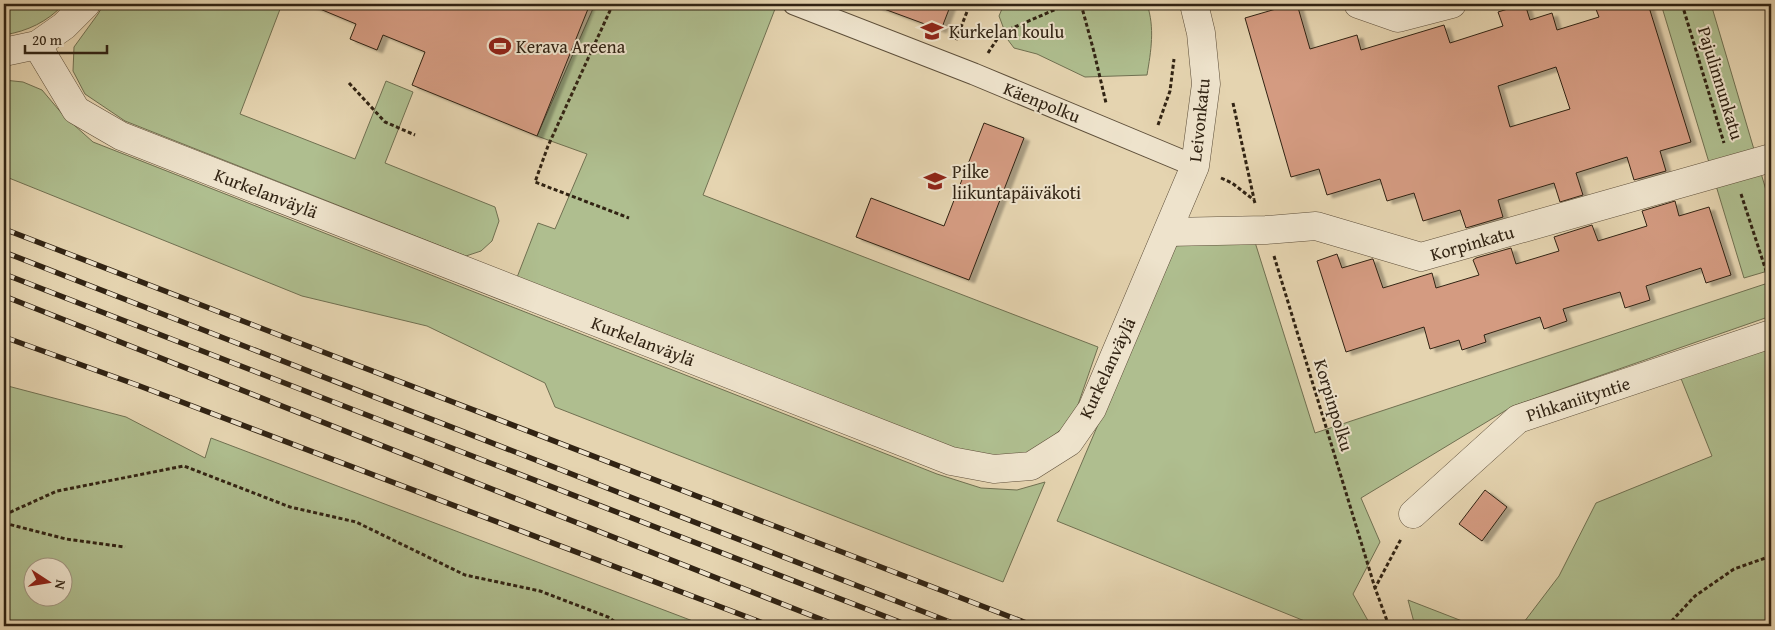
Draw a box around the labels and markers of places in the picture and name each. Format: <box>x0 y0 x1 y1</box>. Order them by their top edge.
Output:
school or university icon: Kurkelan koulu <box>919 18 945 44</box>
place label: Kurkelan koulu <box>949 18 1064 45</box>
sports icon: Kerava Areena <box>487 33 513 59</box>
place label: Kerava Areena <box>516 33 626 60</box>
place label: Pilke liikuntapäiväkoti <box>952 158 1081 206</box>
school or university icon: Pilke liikuntapäiväkoti <box>922 168 948 194</box>

